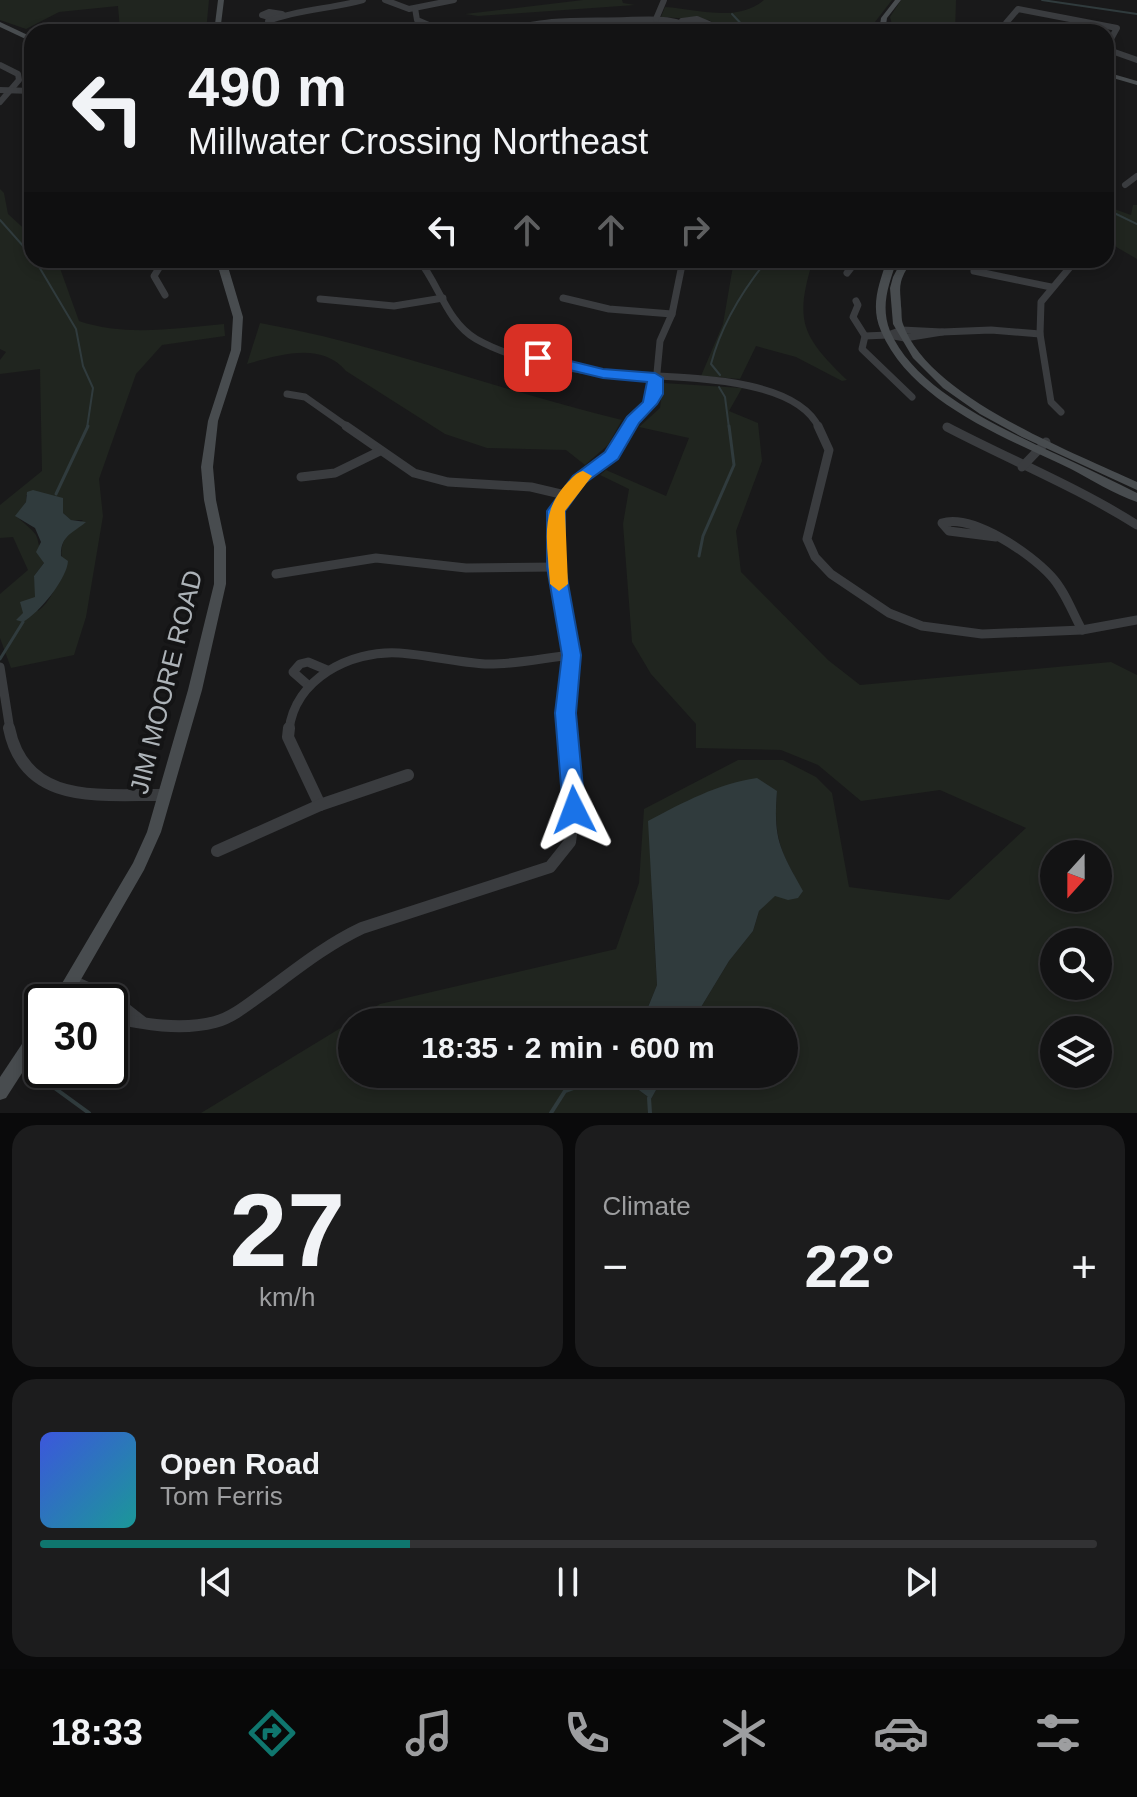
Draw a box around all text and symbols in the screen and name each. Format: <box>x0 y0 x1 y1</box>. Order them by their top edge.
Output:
text: 490 m <box>188 55 347 118</box>
icon: left <box>56 56 160 160</box>
text: Millwater Crossing Northeast <box>188 121 648 162</box>
icon: left <box>421 208 465 252</box>
icon: ahead <box>505 208 549 252</box>
icon: ahead <box>589 208 633 252</box>
icon: right <box>673 208 717 252</box>
pin <box>504 324 572 392</box>
icon: arrive <box>516 336 560 380</box>
street label: JIM MOORE ROAD <box>124 567 208 797</box>
position arrow <box>532 768 616 852</box>
north arrow <box>1040 840 1112 912</box>
map controls <box>1040 840 1112 1088</box>
button: search <box>1040 928 1112 1000</box>
speed limit sign: 30 <box>24 984 128 1088</box>
button: layers <box>1040 1016 1112 1088</box>
text: 18:35 · 2 min · 600 m <box>421 1031 715 1064</box>
text: 27 <box>229 1172 345 1288</box>
text: Climate <box>603 1191 691 1221</box>
text: 22° <box>804 1233 895 1300</box>
text: − <box>603 1242 628 1291</box>
text: + <box>1071 1242 1097 1291</box>
text: km/h <box>259 1282 315 1312</box>
text: Open Road <box>160 1447 320 1480</box>
text: Tom Ferris <box>160 1481 283 1511</box>
icon: previous <box>194 1560 238 1604</box>
icon: pause <box>546 1560 590 1604</box>
icon: next <box>899 1560 943 1604</box>
icon: directions <box>244 1705 300 1761</box>
icon: music <box>401 1705 457 1761</box>
icon: phone <box>559 1705 615 1761</box>
icon: climate <box>716 1705 772 1761</box>
icon: car <box>873 1705 929 1761</box>
icon: filters <box>1030 1705 1086 1761</box>
text: 18:33 <box>51 1712 143 1753</box>

